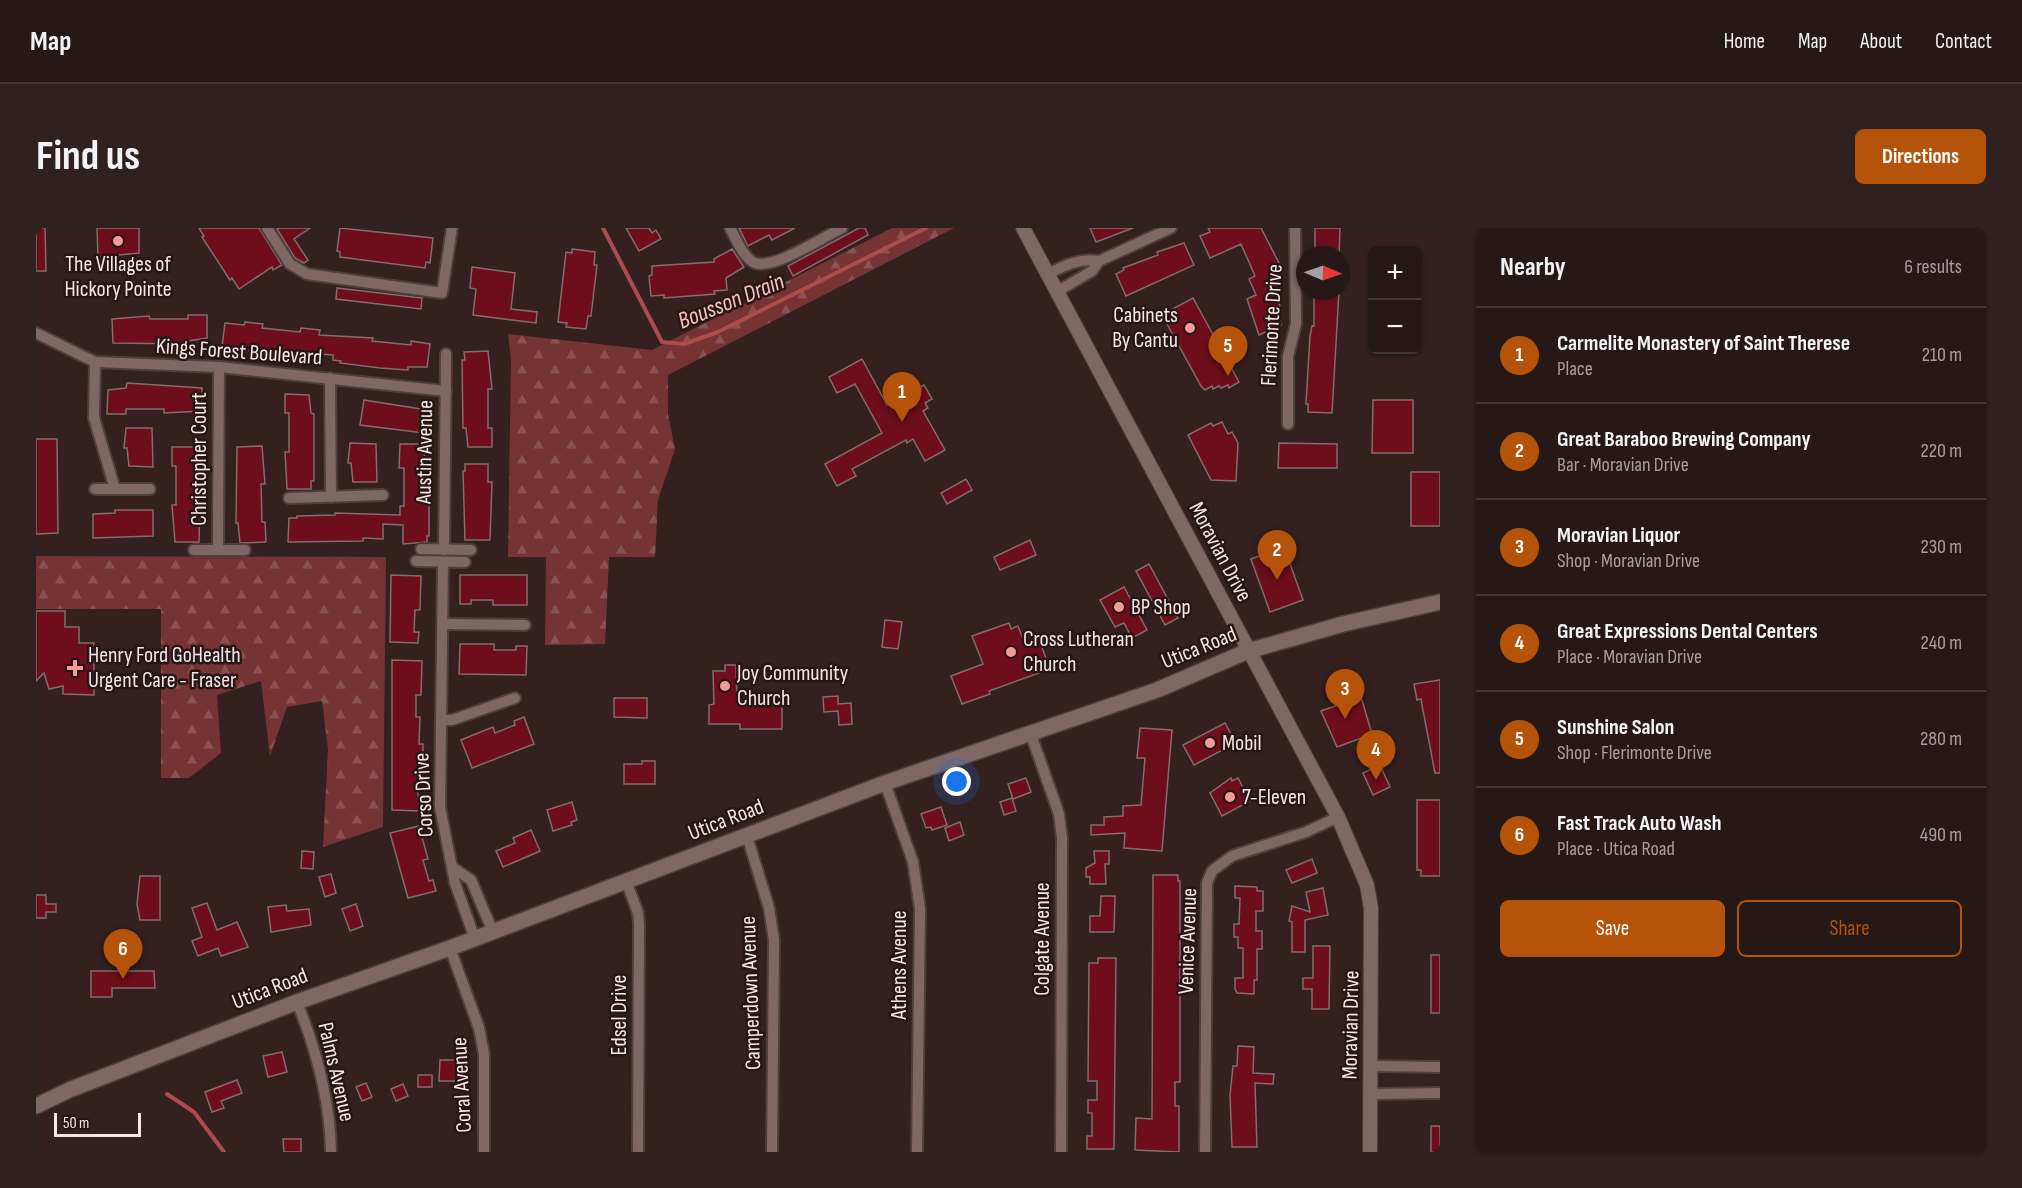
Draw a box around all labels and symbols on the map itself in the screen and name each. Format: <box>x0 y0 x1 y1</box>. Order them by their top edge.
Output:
marker: The Villages of Hickory Pointe <box>111 234 125 248</box>
north arrow <box>1296 246 1350 300</box>
place label: The Villages of Hickory Pointe <box>64 251 172 303</box>
street label: Flerimonte Drive <box>1255 263 1289 387</box>
water label: Bousson Drain <box>673 266 789 336</box>
place label: Cabinets By Cantu <box>1112 302 1178 354</box>
marker: Cabinets By Cantu <box>1183 321 1197 335</box>
pin: 5 <box>1208 326 1248 376</box>
street label: Kings Forest Boulevard <box>155 333 323 371</box>
pin: 1 <box>882 372 922 422</box>
street label: Christopher Court <box>186 392 213 526</box>
street label: Austin Avenue <box>411 400 439 505</box>
street label: Moravian Drive <box>1183 498 1257 606</box>
pin: 2 <box>1258 530 1296 580</box>
place label: BP Shop <box>1131 594 1191 621</box>
marker: BP Shop <box>1112 600 1126 614</box>
street label: Utica Road <box>1157 621 1241 675</box>
place label: Cross Lutheran Church <box>1023 626 1134 678</box>
place label: Henry Ford GoHealth Urgent Care - Fraser <box>88 642 241 694</box>
marker: Cross Lutheran Church <box>1004 645 1018 659</box>
marker: Henry Ford GoHealth Urgent Care - Fraser <box>66 659 84 677</box>
place label: Joy Community Church <box>736 660 849 712</box>
pin: 3 <box>1326 670 1364 719</box>
marker: Joy Community Church <box>718 679 732 693</box>
place label: Mobil <box>1222 730 1262 757</box>
pin: 4 <box>1356 730 1396 780</box>
marker: Mobil <box>1203 736 1217 750</box>
street label: Corso Drive <box>408 752 440 838</box>
your location <box>942 767 971 796</box>
place label: 7-Eleven <box>1242 784 1306 811</box>
marker: 7-Eleven <box>1223 790 1237 804</box>
street label: Utica Road <box>684 793 768 847</box>
street label: Colgate Avenue <box>1029 882 1056 996</box>
street label: Venice Avenue <box>1173 887 1203 995</box>
street label: Athens Avenue <box>886 910 913 1021</box>
street label: Camperdown Avenue <box>735 916 767 1070</box>
pin: 6 <box>104 930 142 979</box>
street label: Utica Road <box>228 962 312 1016</box>
street label: Moravian Drive <box>1337 970 1365 1080</box>
street label: Edsel Drive <box>606 975 633 1055</box>
street label: Palms Avenue <box>312 1020 360 1124</box>
street label: Coral Avenue <box>446 1037 478 1133</box>
scale bar <box>54 1110 141 1138</box>

